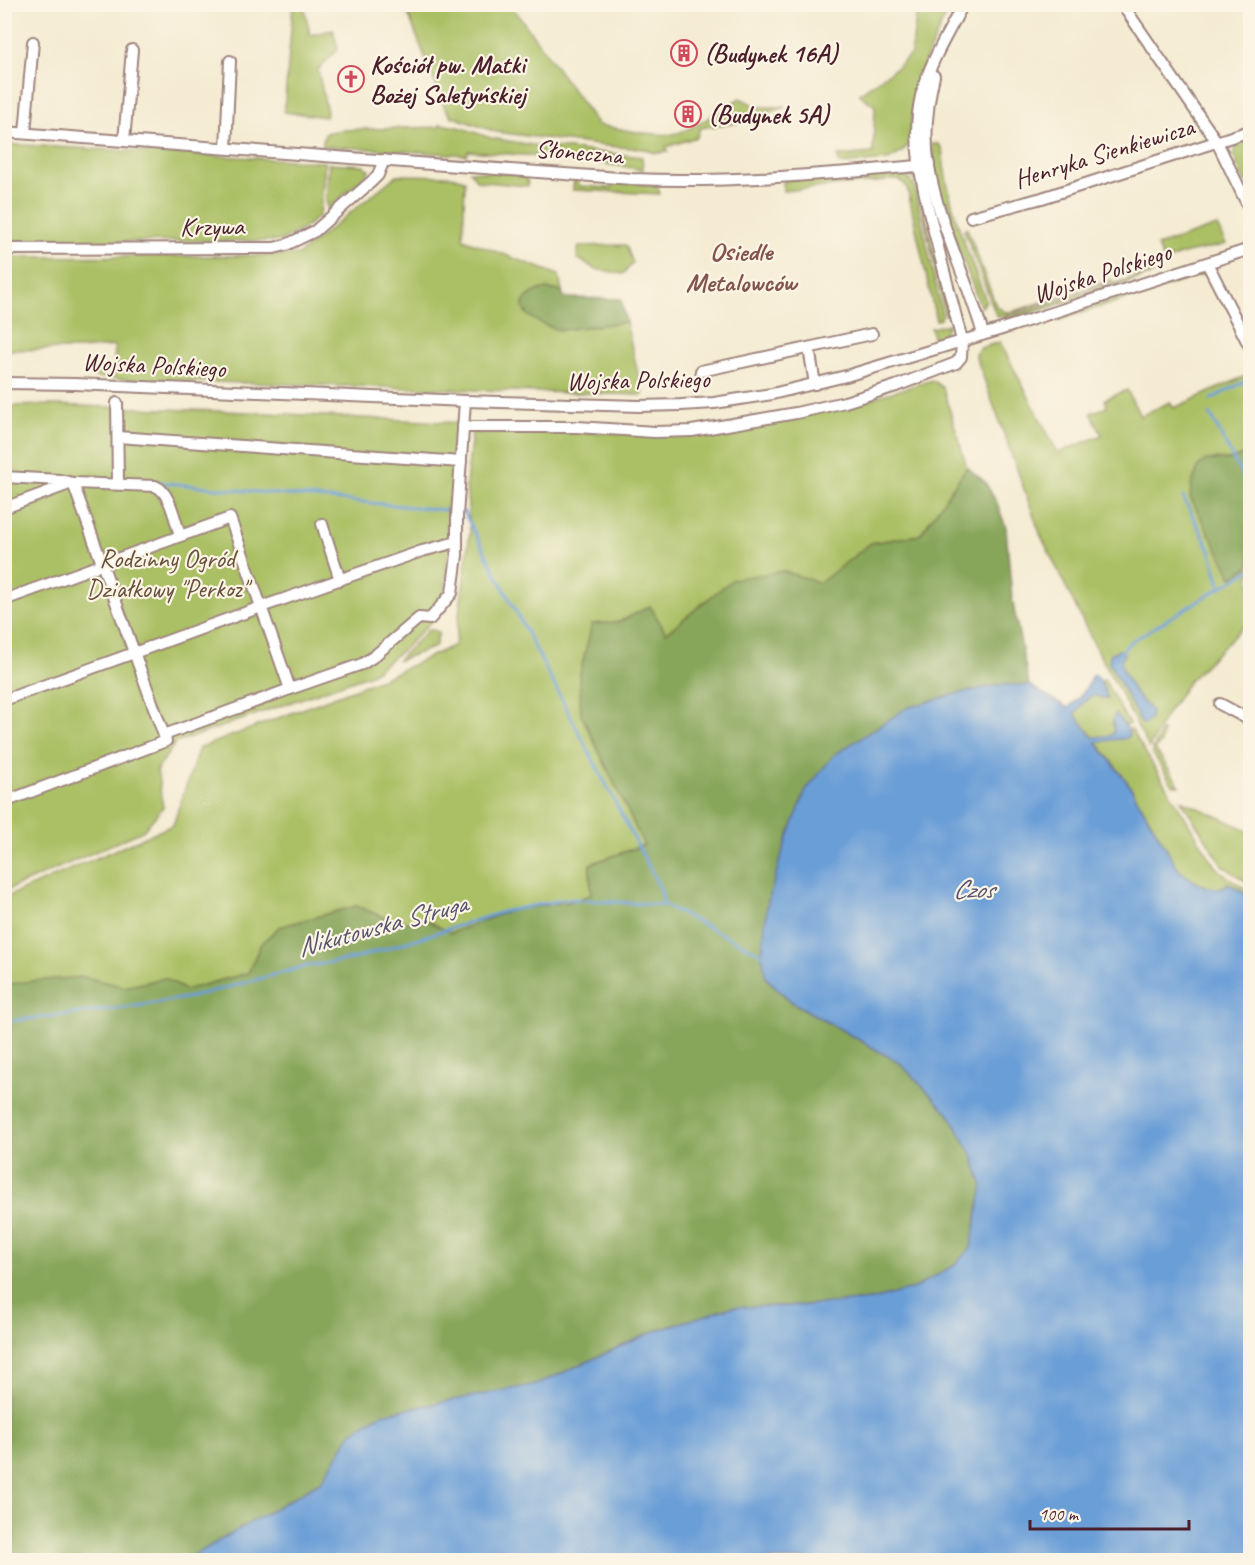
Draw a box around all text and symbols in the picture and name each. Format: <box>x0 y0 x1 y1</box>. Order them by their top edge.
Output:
place label: (Budynek 16A) <box>704 37 840 70</box>
building icon: (Budynek 16A) <box>669 38 699 68</box>
place label: Kościół pw. Matki Bożej Saletyńskiej <box>370 48 529 111</box>
church icon: Kościół pw. Matki Bożej Saletyńskiej <box>336 64 366 94</box>
place label: (Budynek 5A) <box>708 98 831 131</box>
building icon: (Budynek 5A) <box>673 99 703 129</box>
street label: Henryka Sienkiewicza <box>1010 110 1199 196</box>
street label: Słoneczna <box>534 132 626 172</box>
street label: Krzywa <box>180 210 246 243</box>
district label: Osiedle Metalowców <box>686 234 799 299</box>
street label: Wojska Polskiego <box>1029 235 1177 311</box>
street label: Wojska Polskiego <box>82 345 228 385</box>
street label: Wojska Polskiego <box>566 362 712 398</box>
park label: Rodzinny Ogród Działkowy "Perkoz" <box>86 542 253 605</box>
water label: Czos <box>953 872 998 906</box>
water label: Nikutowska Struga <box>294 885 473 964</box>
scale bar <box>1030 1493 1189 1531</box>
text: 100 m <box>1039 1503 1080 1525</box>

